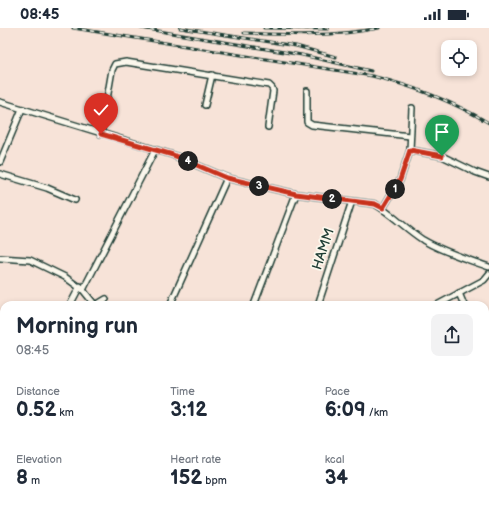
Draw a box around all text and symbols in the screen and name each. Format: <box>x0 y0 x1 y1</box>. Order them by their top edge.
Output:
text: 08:45 <box>20 5 59 24</box>
map controls <box>441 40 477 76</box>
button: locate <box>441 40 477 76</box>
pin <box>84 93 118 134</box>
icon: check <box>90 99 112 121</box>
pin <box>425 115 459 156</box>
icon: arrive <box>431 121 453 143</box>
pin: 4 <box>178 151 198 171</box>
text: 4 <box>185 154 191 167</box>
pin: 3 <box>249 176 269 196</box>
text: 3 <box>256 179 262 192</box>
pin: 1 <box>385 179 405 199</box>
text: 1 <box>393 182 397 195</box>
pin: 2 <box>322 189 342 209</box>
text: 2 <box>329 192 335 205</box>
street label: HAMM <box>308 226 338 272</box>
text: Morning run <box>16 313 138 340</box>
button: share <box>431 314 473 356</box>
text: 08:45 <box>16 342 49 358</box>
text: Distance <box>16 385 60 398</box>
text: Time <box>170 385 195 398</box>
text: Pace <box>325 385 350 398</box>
text: 0.52 <box>16 398 56 422</box>
text: 3:12 <box>170 398 207 422</box>
text: 6:09 <box>325 398 366 422</box>
text: km <box>56 406 74 419</box>
text: /km <box>366 406 388 419</box>
text: Elevation <box>16 453 62 466</box>
text: Heart rate <box>170 453 221 466</box>
text: kcal <box>325 453 344 466</box>
text: 8 <box>16 466 28 490</box>
text: 152 <box>170 466 202 490</box>
text: 34 <box>325 466 348 490</box>
text: m <box>28 474 40 487</box>
text: bpm <box>202 474 227 487</box>

